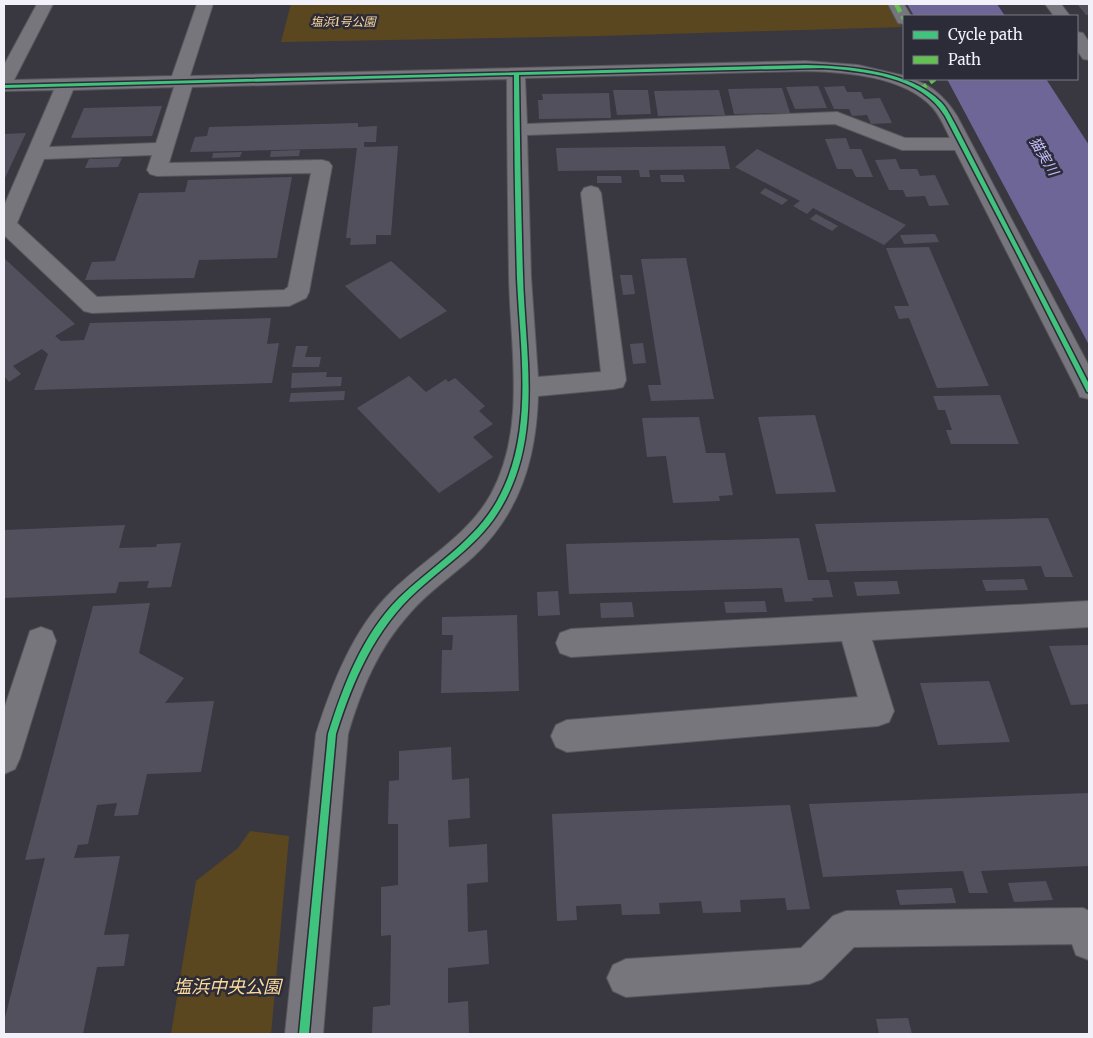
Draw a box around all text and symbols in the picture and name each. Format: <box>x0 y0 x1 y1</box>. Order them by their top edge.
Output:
park label: 塩浜1号公園 <box>310 14 378 29</box>
legend <box>903 15 1078 80</box>
text: Cycle path <box>948 25 1023 44</box>
text: Path <box>948 50 981 69</box>
water label: 猫実川 <box>1025 133 1064 180</box>
park label: 塩浜中央公園 <box>173 975 284 998</box>

